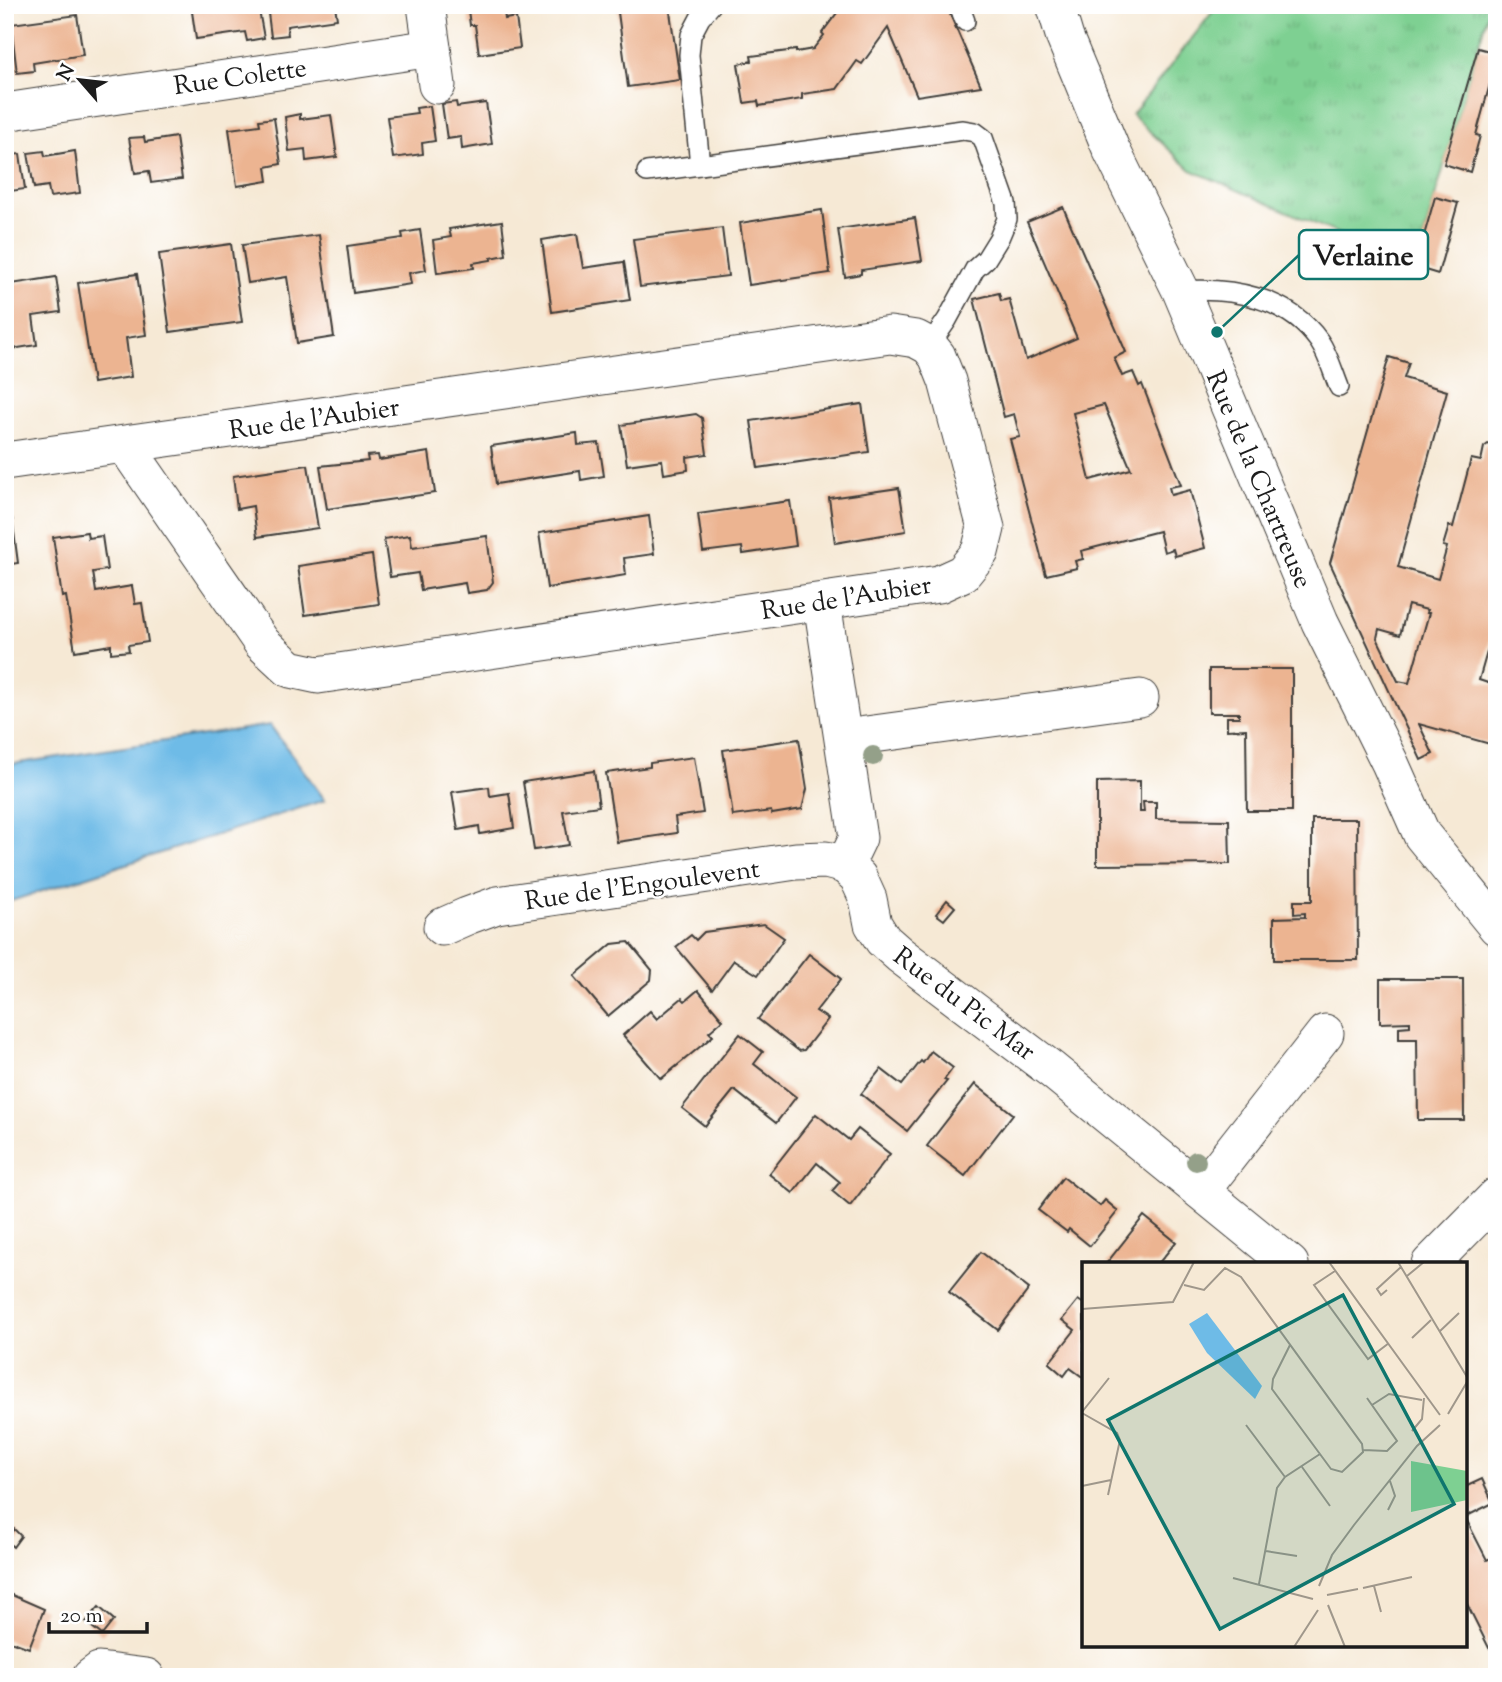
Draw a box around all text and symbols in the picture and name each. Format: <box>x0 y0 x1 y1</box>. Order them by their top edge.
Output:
north arrow <box>46 46 116 116</box>
street label: Rue Colette <box>172 51 309 106</box>
text: N <box>52 60 83 86</box>
callout: Verlaine <box>1299 230 1428 279</box>
text: Verlaine <box>1312 238 1414 278</box>
street label: Rue de la Chartreuse <box>1195 365 1320 594</box>
street label: Rue de l'Aubier <box>227 390 402 451</box>
street label: Rue de l'Aubier <box>759 568 934 631</box>
street label: Rue de l'Engoulevent <box>523 852 762 921</box>
street label: Rue du Pic Mar <box>885 939 1043 1071</box>
inset map <box>1082 1262 1467 1647</box>
scale bar <box>49 1591 147 1635</box>
text: 20 m <box>60 1602 103 1632</box>

